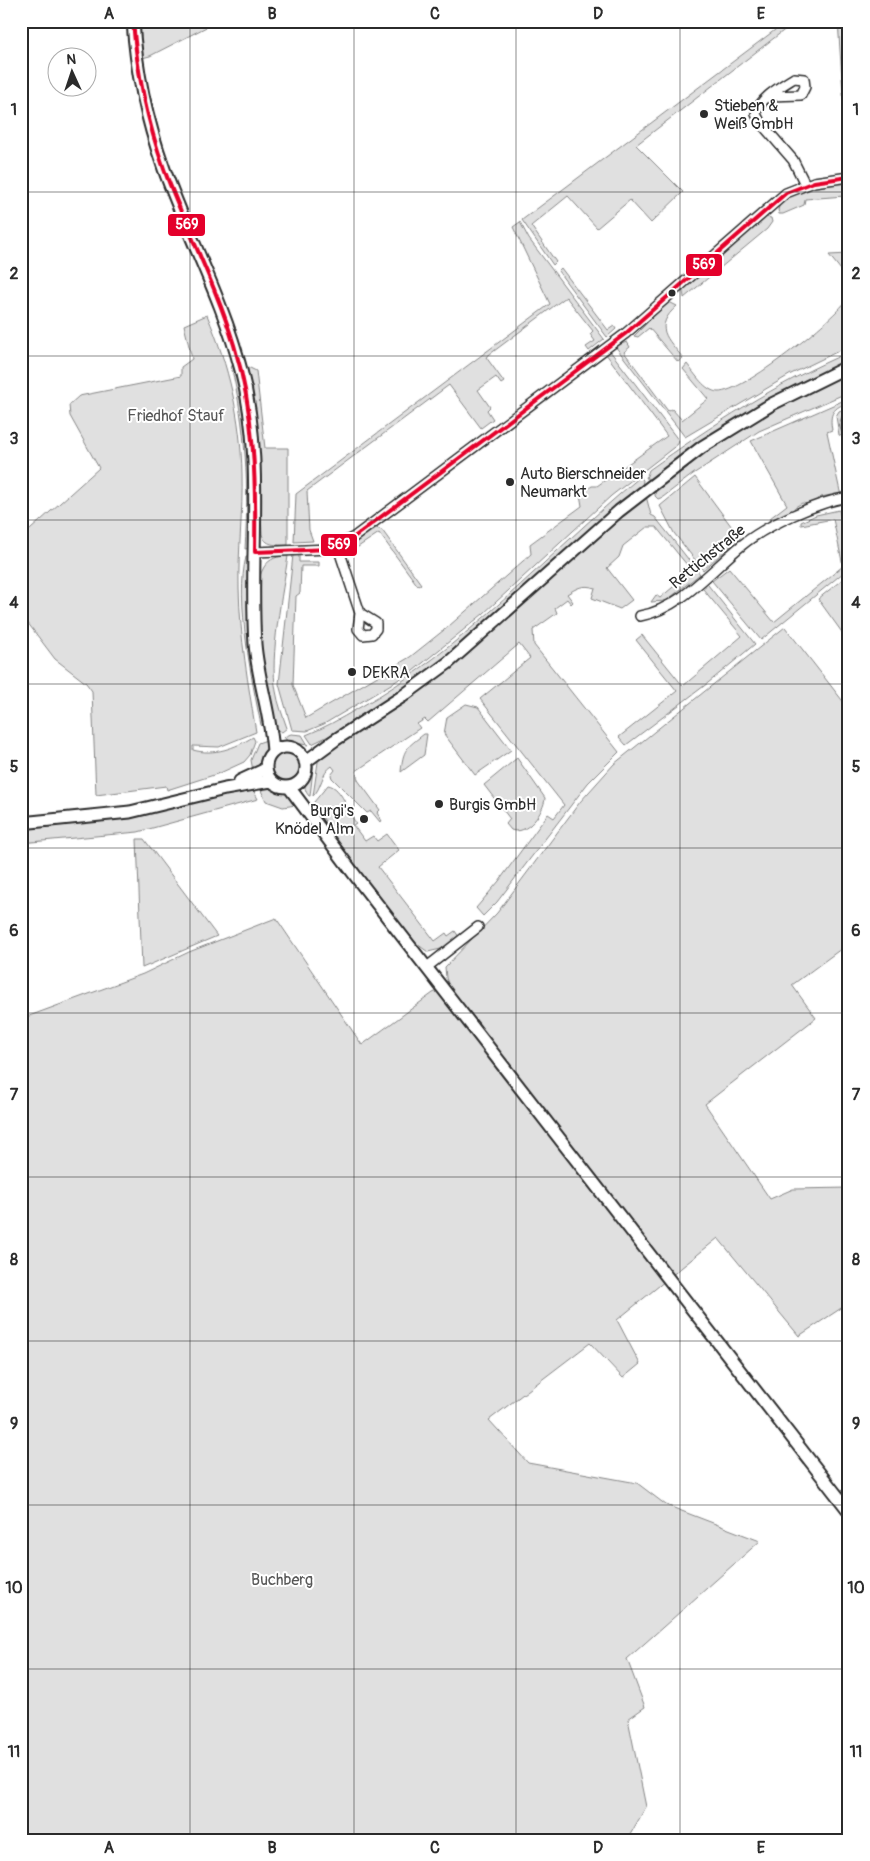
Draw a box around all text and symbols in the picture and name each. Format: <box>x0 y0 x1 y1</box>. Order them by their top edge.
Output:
text: A <box>104 4 115 24</box>
text: B <box>267 4 277 24</box>
text: C <box>430 4 440 24</box>
text: D <box>593 4 603 24</box>
text: E <box>757 4 766 24</box>
north arrow <box>48 48 98 98</box>
text: N <box>66 51 77 68</box>
place label: Stieben & Weiß GmbH <box>714 96 793 134</box>
text: 1 <box>11 100 17 120</box>
text: 1 <box>853 100 859 120</box>
marker: Stieben & Weiß GmbH <box>698 108 710 120</box>
line badge: 569 <box>167 213 206 237</box>
text: 569 <box>176 216 198 233</box>
line badge: 569 <box>685 253 723 277</box>
text: 569 <box>693 256 715 273</box>
text: 2 <box>10 264 19 284</box>
text: 2 <box>852 264 861 284</box>
unlabelled marker <box>667 288 677 298</box>
park label: Friedhof Stauf <box>127 406 225 426</box>
text: 3 <box>10 429 19 449</box>
text: 3 <box>852 429 861 449</box>
place label: Auto Bierschneider Neumarkt <box>520 464 646 502</box>
marker: Auto Bierschneider Neumarkt <box>504 476 516 488</box>
street label: Rettichstraße <box>666 520 750 593</box>
line badge: 569 <box>320 533 358 557</box>
text: 569 <box>328 536 350 553</box>
text: 4 <box>9 593 19 613</box>
text: 4 <box>851 593 861 613</box>
place label: DEKRA <box>362 663 410 683</box>
marker: DEKRA <box>346 666 358 678</box>
text: 5 <box>10 757 19 777</box>
text: 5 <box>852 757 861 777</box>
place label: Burgis GmbH <box>449 795 536 815</box>
marker: Burgis GmbH <box>433 798 445 810</box>
place label: Burgi's Knödel Alm <box>275 801 354 839</box>
marker: Burgi's Knödel Alm <box>358 813 370 825</box>
text: 6 <box>9 921 19 941</box>
text: 6 <box>851 921 861 941</box>
text: 7 <box>10 1085 19 1105</box>
text: 7 <box>852 1085 861 1105</box>
text: 8 <box>10 1250 18 1270</box>
text: 8 <box>852 1250 860 1270</box>
text: 9 <box>10 1414 18 1434</box>
text: 9 <box>852 1414 860 1434</box>
park label: Buchberg <box>251 1570 313 1590</box>
text: 10 <box>5 1578 23 1598</box>
text: 10 <box>847 1578 865 1598</box>
text: 11 <box>8 1742 20 1762</box>
text: 11 <box>850 1742 862 1762</box>
text: A <box>104 1838 115 1858</box>
text: B <box>267 1838 277 1858</box>
text: C <box>430 1838 440 1858</box>
text: D <box>593 1838 603 1858</box>
text: E <box>757 1838 766 1858</box>

